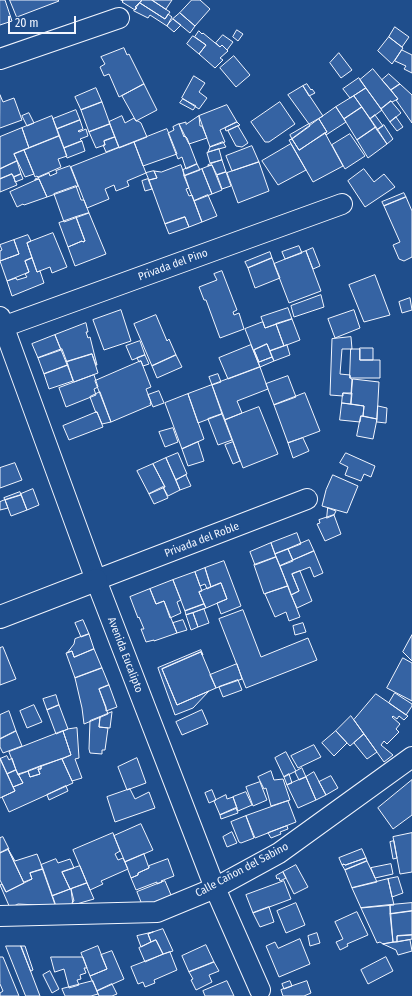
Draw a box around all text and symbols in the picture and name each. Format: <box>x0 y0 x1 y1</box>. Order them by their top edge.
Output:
scale bar <box>10 8 78 34</box>
text: 20 m <box>15 16 39 30</box>
street label: Privada del Pino <box>136 246 210 284</box>
street label: Privada del Roble <box>163 520 241 560</box>
street label: Avenida Eucalipto <box>105 615 145 695</box>
street label: Calle Cañon del Sabino <box>193 840 291 900</box>

